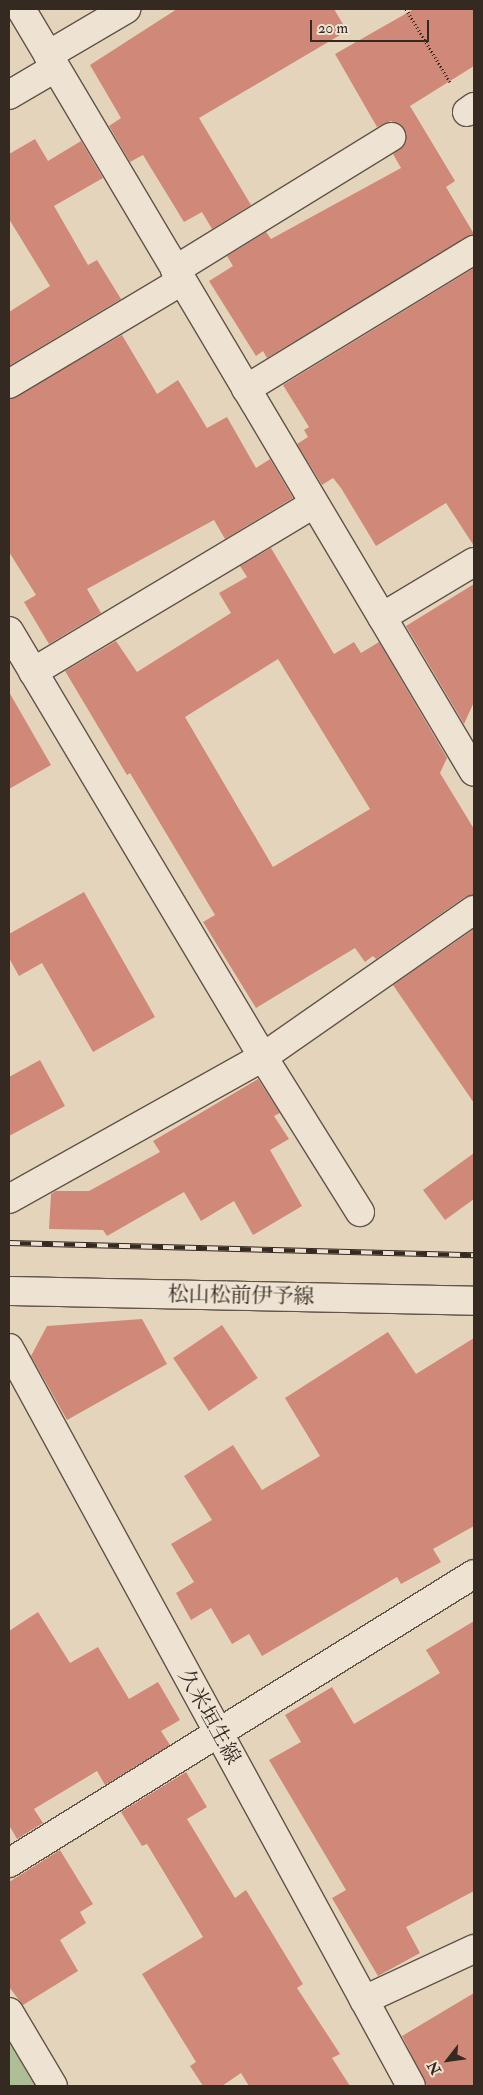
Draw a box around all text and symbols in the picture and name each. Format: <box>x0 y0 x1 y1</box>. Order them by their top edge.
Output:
scale bar <box>313 10 432 42</box>
text: 20 m <box>318 19 348 38</box>
street label: 松山松前伊予線 <box>167 1282 315 1310</box>
street label: 久米垣生線 <box>173 1665 245 1769</box>
north arrow <box>423 2035 473 2085</box>
text: N <box>424 2058 445 2077</box>

